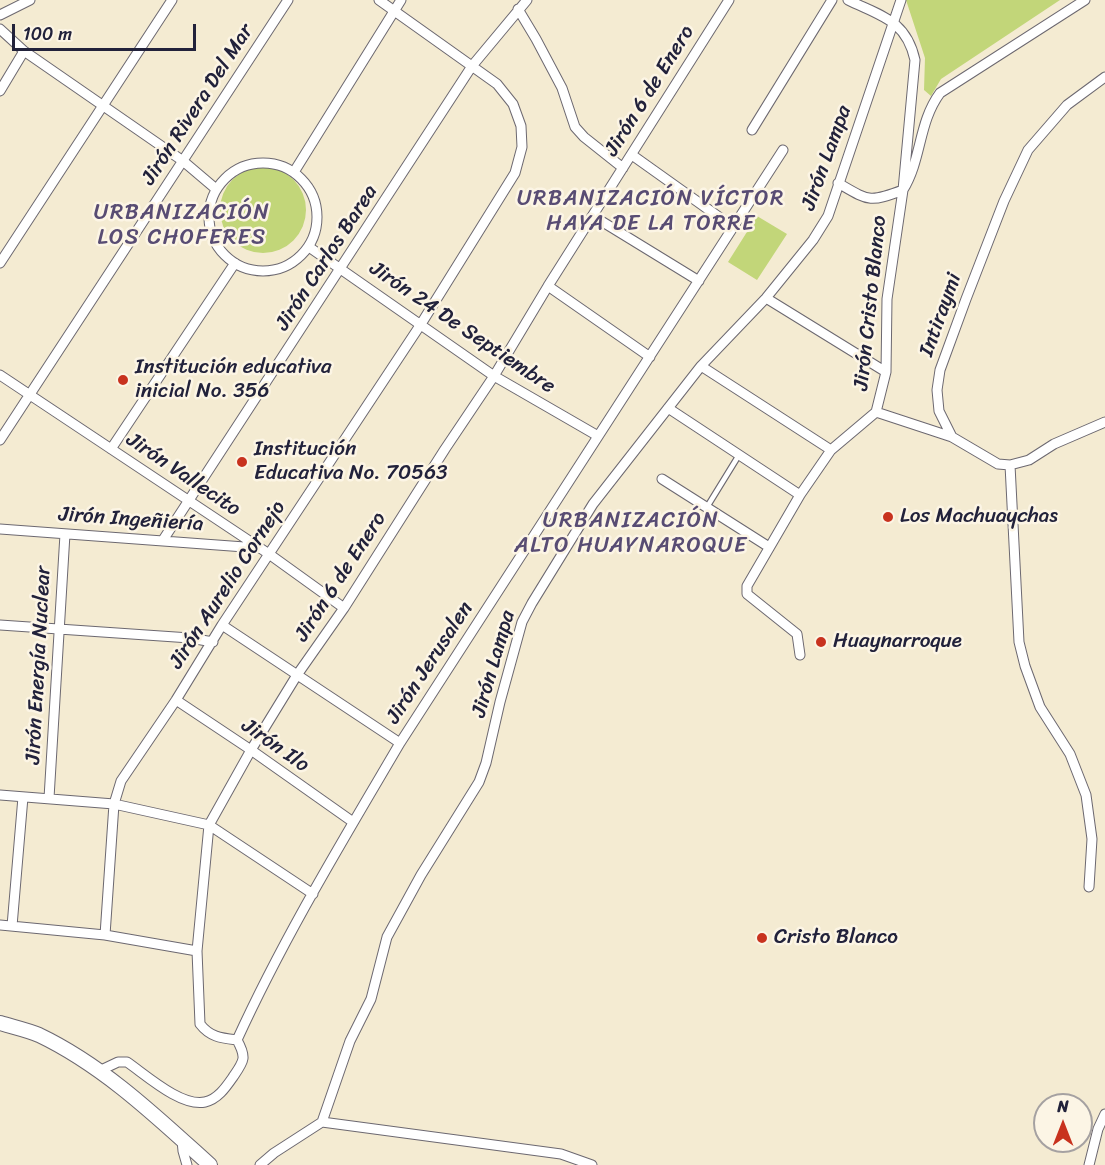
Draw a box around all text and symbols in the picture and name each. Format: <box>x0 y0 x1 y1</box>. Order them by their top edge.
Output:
scale bar <box>15 12 200 50</box>
text: 100 m <box>23 18 72 50</box>
street label: Jirón Rivera Del Mar <box>137 20 259 190</box>
street label: Jirón 6 de Enero <box>600 21 700 161</box>
street label: Jirón Lampa <box>796 102 858 214</box>
street label: Jirón Carlos Barea <box>271 181 383 335</box>
district label: URBANIZACIÓN VÍCTOR HAYA DE LA TORRE <box>519 186 783 237</box>
district label: URBANIZACIÓN LOS CHOFERES <box>96 200 268 252</box>
street label: Jirón Cristo Blanco <box>849 214 893 392</box>
street label: Jirón 24 De Septiembre <box>364 256 560 400</box>
street label: Intiraymi <box>914 270 968 360</box>
place label: Institución educativa inicial No. 356 <box>135 355 331 405</box>
marker: Institución educativa inicial No. 356 <box>116 373 130 387</box>
street label: Jirón Vallecito <box>121 428 245 522</box>
place label: Institución Educativa No. 70563 <box>254 437 448 487</box>
marker: Institución Educativa No. 70563 <box>235 455 249 469</box>
street label: Jirón Aurelio Cornejo <box>164 496 292 674</box>
street label: Jirón Ingeñiería <box>58 502 204 538</box>
place label: Los Machuaychas <box>900 504 1058 530</box>
street label: Jirón 6 de Enero <box>290 507 392 647</box>
district label: URBANIZACIÓN ALTO HUAYNAROQUE <box>515 508 747 560</box>
marker: Los Machuaychas <box>881 510 895 524</box>
street label: Jirón Energía Nuclear <box>21 565 57 765</box>
street label: Jirón Jerusalen <box>381 597 479 729</box>
street label: Jirón Lampa <box>467 608 521 720</box>
place label: Huaynarroque <box>833 629 962 655</box>
marker: Huaynarroque <box>814 635 828 649</box>
street label: Jirón Ilo <box>236 714 314 778</box>
place label: Cristo Blanco <box>774 925 898 951</box>
marker: Cristo Blanco <box>755 931 769 945</box>
text: N <box>1057 1092 1069 1121</box>
north arrow <box>1033 1093 1093 1153</box>

